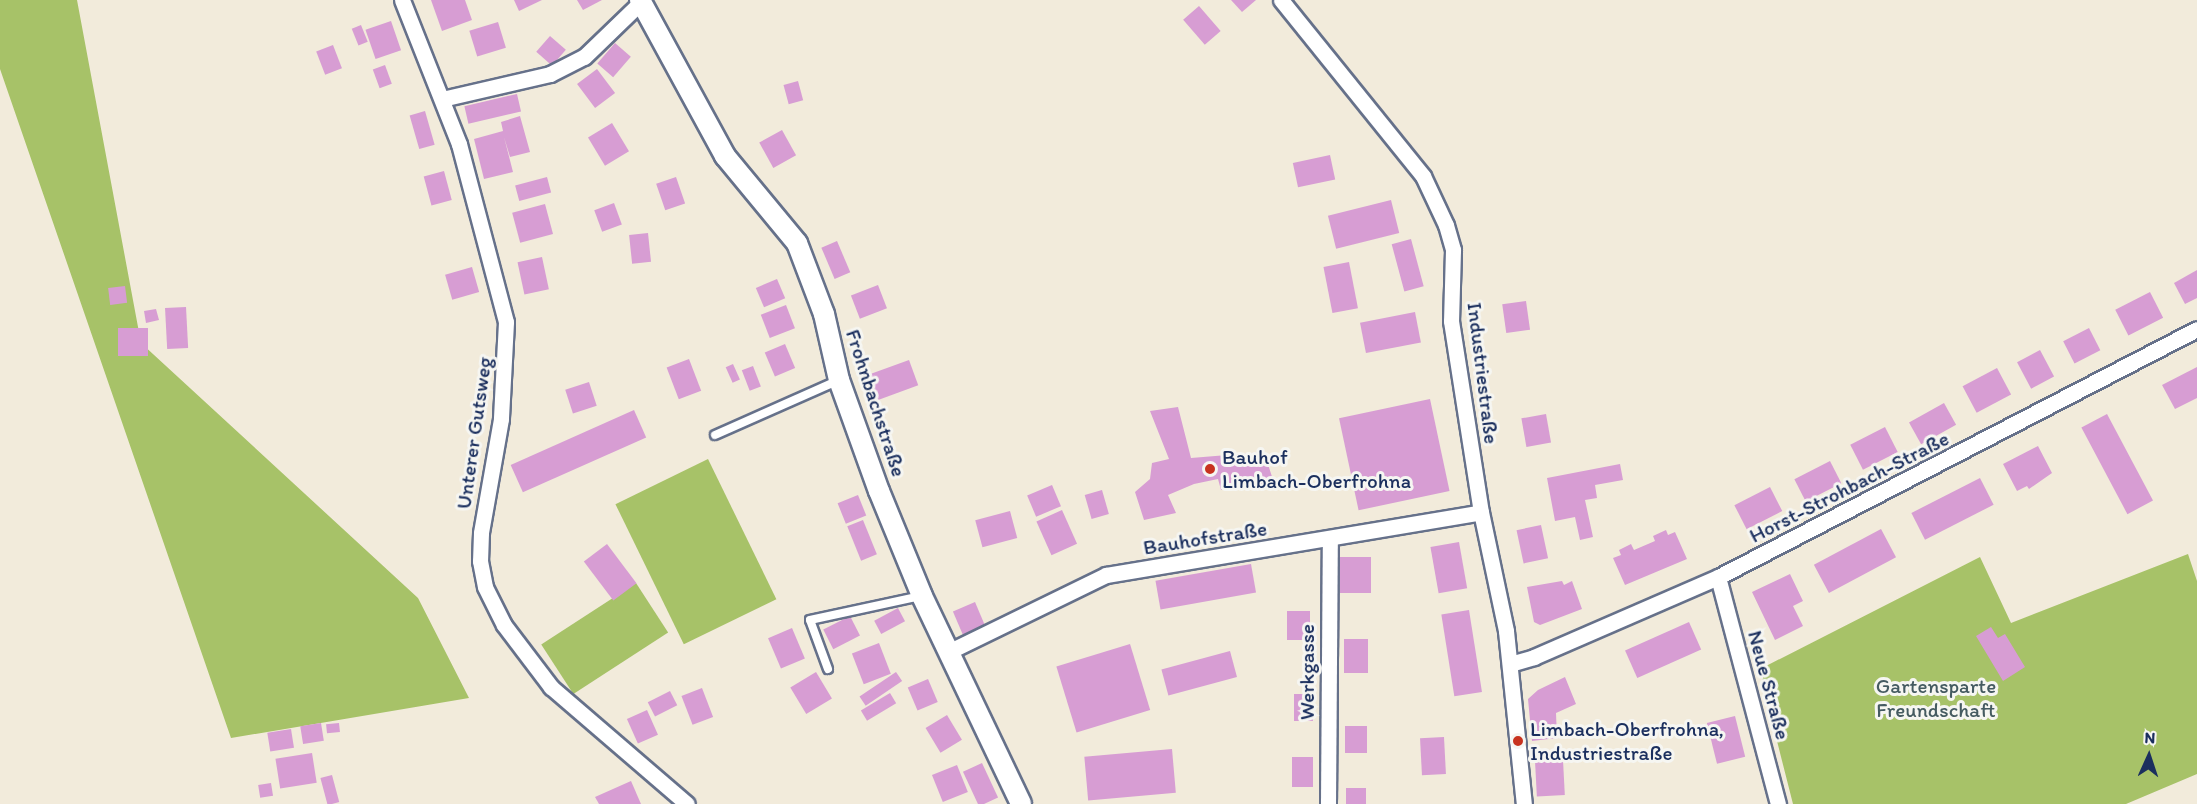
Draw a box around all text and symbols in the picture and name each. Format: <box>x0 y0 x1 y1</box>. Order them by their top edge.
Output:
street label: Industriestraße <box>1462 301 1504 445</box>
street label: Frohnbachstraße <box>840 326 912 480</box>
street label: Unterer Gutsweg <box>451 355 497 511</box>
street label: Horst-Strohbach-Straße <box>1745 426 1953 548</box>
place label: Bauhof Limbach-Oberfrohna <box>1222 444 1411 494</box>
marker: Bauhof Limbach-Oberfrohna <box>1203 462 1217 476</box>
street label: Bauhofstraße <box>1141 516 1269 560</box>
street label: Werkgasse <box>1294 624 1320 720</box>
street label: Neue Straße <box>1742 628 1796 742</box>
park label: Gartensparte Freundschaft <box>1876 673 1996 723</box>
place label: Limbach-Oberfrohna, Industriestraße <box>1530 716 1724 766</box>
north arrow <box>2119 726 2179 786</box>
text: N <box>2144 728 2156 747</box>
marker: Limbach-Oberfrohna, Industriestraße <box>1511 734 1525 748</box>

